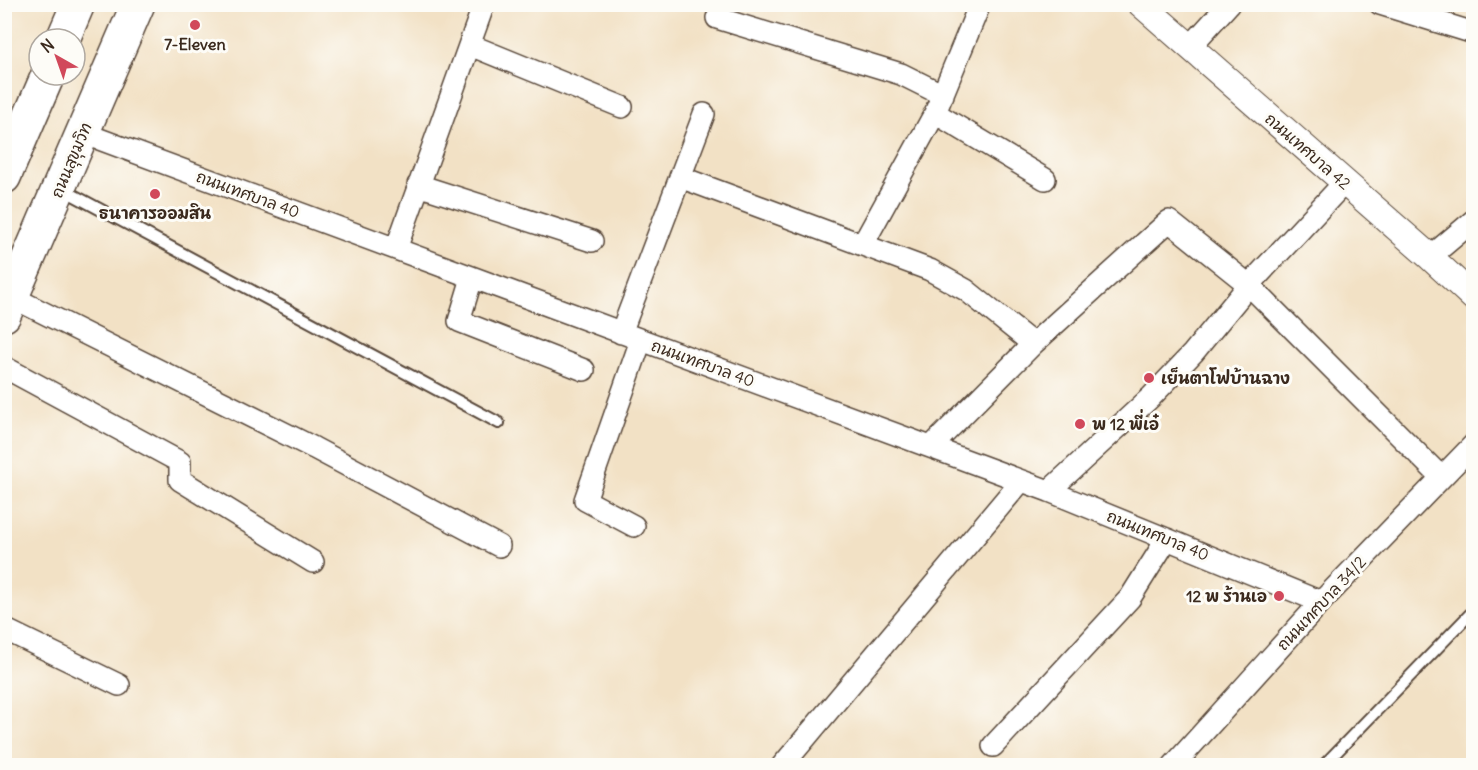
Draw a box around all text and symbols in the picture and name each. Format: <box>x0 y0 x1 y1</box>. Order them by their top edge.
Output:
marker: 7-Eleven <box>188 18 202 32</box>
north arrow <box>27 27 87 87</box>
text: N <box>37 34 58 57</box>
place label: 7-Eleven <box>164 34 226 54</box>
street label: ถนนเทศบาล 42 <box>1261 108 1355 194</box>
street label: ถนนสุขุมวิท <box>46 119 99 202</box>
street label: ถนนเทศบาล 40 <box>194 166 302 222</box>
marker: ธนาคารออมสิน <box>148 187 162 201</box>
place label: ธนาคารออมสิน <box>99 203 212 223</box>
street label: ถนนเทศบาล 40 <box>649 335 757 391</box>
place label: เย็นตาโฟบ้านฉาง <box>1161 366 1290 388</box>
marker: เย็นตาโฟบ้านฉาง <box>1142 371 1156 385</box>
place label: พ 12 พี่เอ๋ <box>1092 408 1159 434</box>
marker: พ 12 พี่เอ๋ <box>1073 417 1087 431</box>
street label: ถนนเทศบาล 40 <box>1104 505 1212 565</box>
street label: ถนนเทศบาล 34/2 <box>1272 552 1370 654</box>
place label: 12 พ ร้านเอ <box>1186 585 1267 606</box>
marker: 12 พ ร้านเอ <box>1272 589 1286 603</box>

